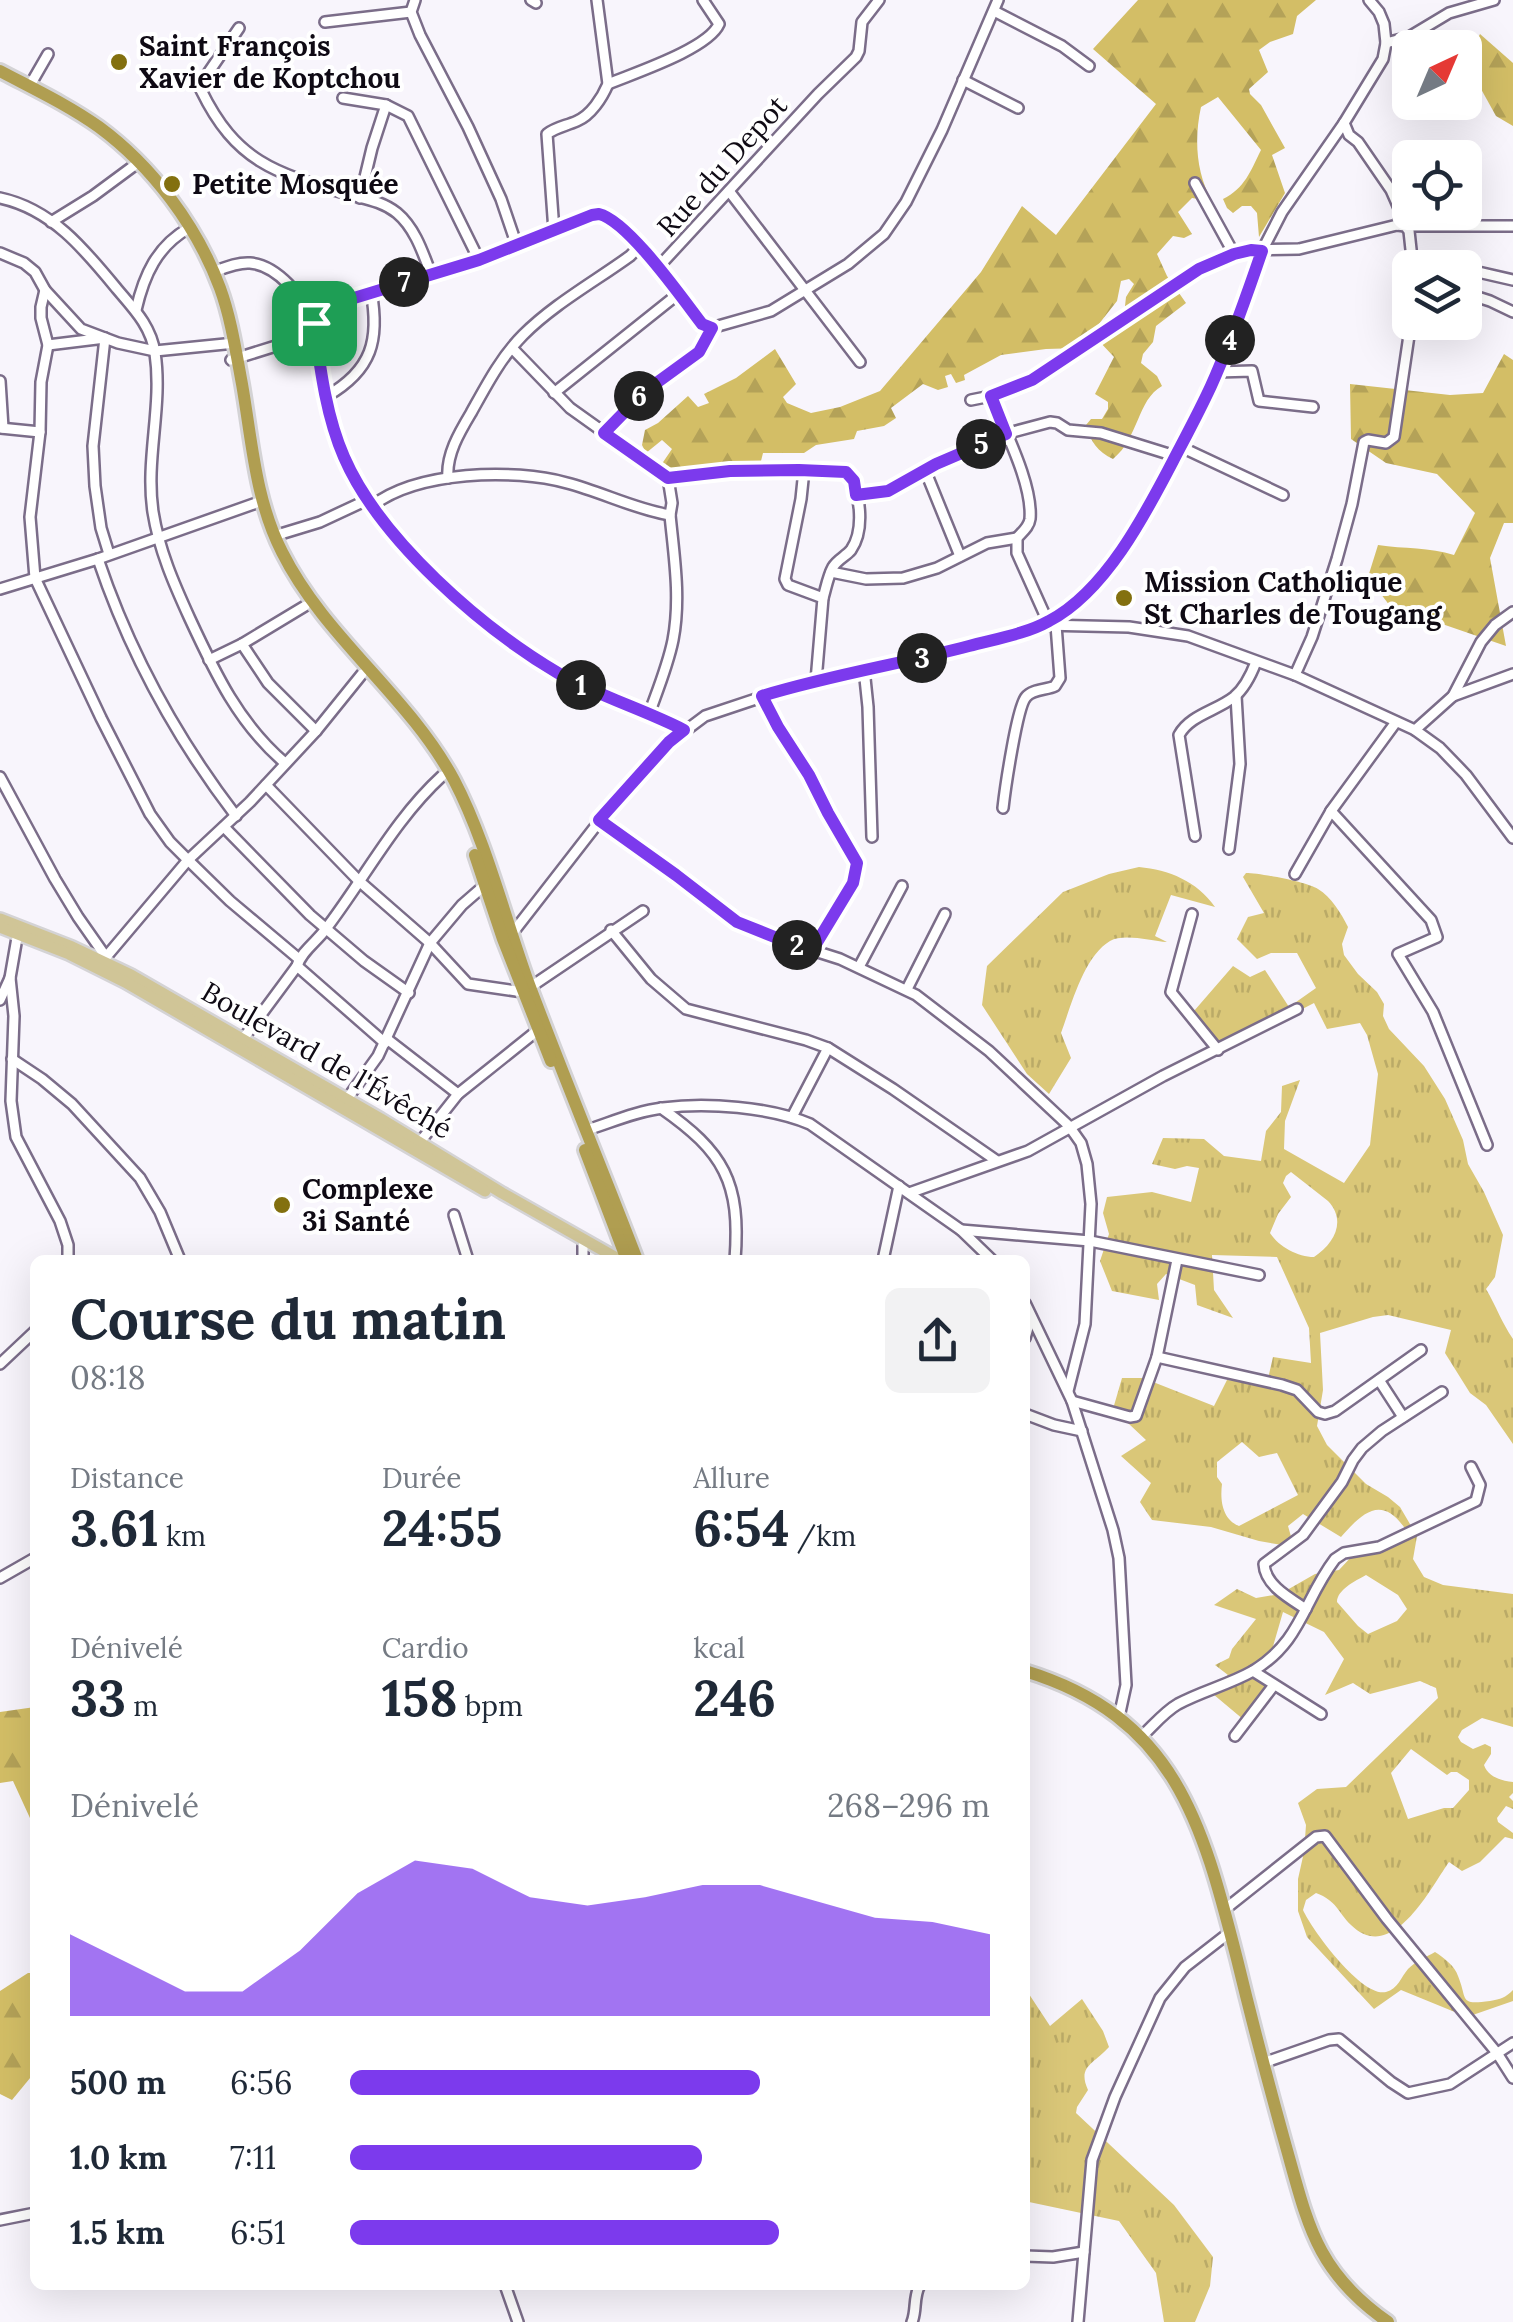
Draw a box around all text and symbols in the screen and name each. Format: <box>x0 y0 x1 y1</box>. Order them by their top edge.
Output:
place label: Saint François Xavier de Koptchou <box>139 28 401 96</box>
north arrow <box>1392 30 1482 120</box>
map controls <box>1392 30 1482 340</box>
marker: Saint François Xavier de Koptchou <box>108 51 130 73</box>
street label: Rue du Depot <box>649 88 795 244</box>
button: locate <box>1392 140 1482 230</box>
place label: Petite Mosquée <box>192 166 399 202</box>
marker: Petite Mosquée <box>161 173 183 195</box>
button: layers <box>1392 250 1482 340</box>
pin: 7 <box>379 257 429 307</box>
text: 7 <box>397 264 411 300</box>
pin <box>272 281 357 366</box>
icon: arrive <box>287 296 342 351</box>
pin: 4 <box>1205 315 1255 365</box>
text: 4 <box>1222 322 1238 358</box>
pin: 6 <box>614 371 664 421</box>
text: 6 <box>631 378 647 414</box>
pin: 5 <box>956 419 1006 469</box>
text: 5 <box>973 426 989 462</box>
place label: Mission Catholique St Charles de Tougang <box>1144 564 1443 632</box>
marker: Mission Catholique St Charles de Tougang <box>1113 587 1135 609</box>
pin: 3 <box>897 633 947 683</box>
text: 3 <box>914 640 930 676</box>
pin: 1 <box>556 660 606 710</box>
text: 1 <box>575 667 587 703</box>
pin: 2 <box>772 920 822 970</box>
text: 2 <box>790 927 804 963</box>
street label: Boulevard de l'Évêché <box>195 974 459 1146</box>
place label: Complexe 3i Santé <box>302 1171 433 1239</box>
marker: Complexe 3i Santé <box>271 1194 293 1216</box>
text: Course du matin <box>70 1284 506 1354</box>
button: share <box>885 1288 990 1393</box>
text: 08:18 <box>70 1357 146 1398</box>
text: Distance <box>70 1460 184 1496</box>
text: Durée <box>382 1460 461 1496</box>
text: Allure <box>693 1460 770 1496</box>
text: 3.61 <box>70 1496 159 1560</box>
text: 24:55 <box>382 1496 502 1560</box>
text: 6:54 <box>693 1496 789 1560</box>
text: km <box>159 1518 206 1554</box>
text: /km <box>789 1518 856 1554</box>
text: Dénivelé <box>70 1630 183 1666</box>
text: Cardio <box>382 1630 469 1666</box>
text: kcal <box>693 1630 745 1666</box>
text: 33 <box>70 1666 126 1730</box>
text: 158 <box>382 1666 458 1730</box>
text: 246 <box>693 1666 776 1730</box>
text: m <box>126 1688 158 1724</box>
text: bpm <box>458 1688 523 1724</box>
text: Dénivelé <box>70 1785 199 1826</box>
text: 268–296 m <box>827 1785 990 1826</box>
text: 500 m <box>70 2062 166 2103</box>
text: 6:56 <box>230 2062 292 2103</box>
text: 1.0 km <box>70 2137 167 2178</box>
text: 7:11 <box>230 2137 276 2178</box>
text: 1.5 km <box>70 2212 165 2253</box>
text: 6:51 <box>230 2212 286 2253</box>

